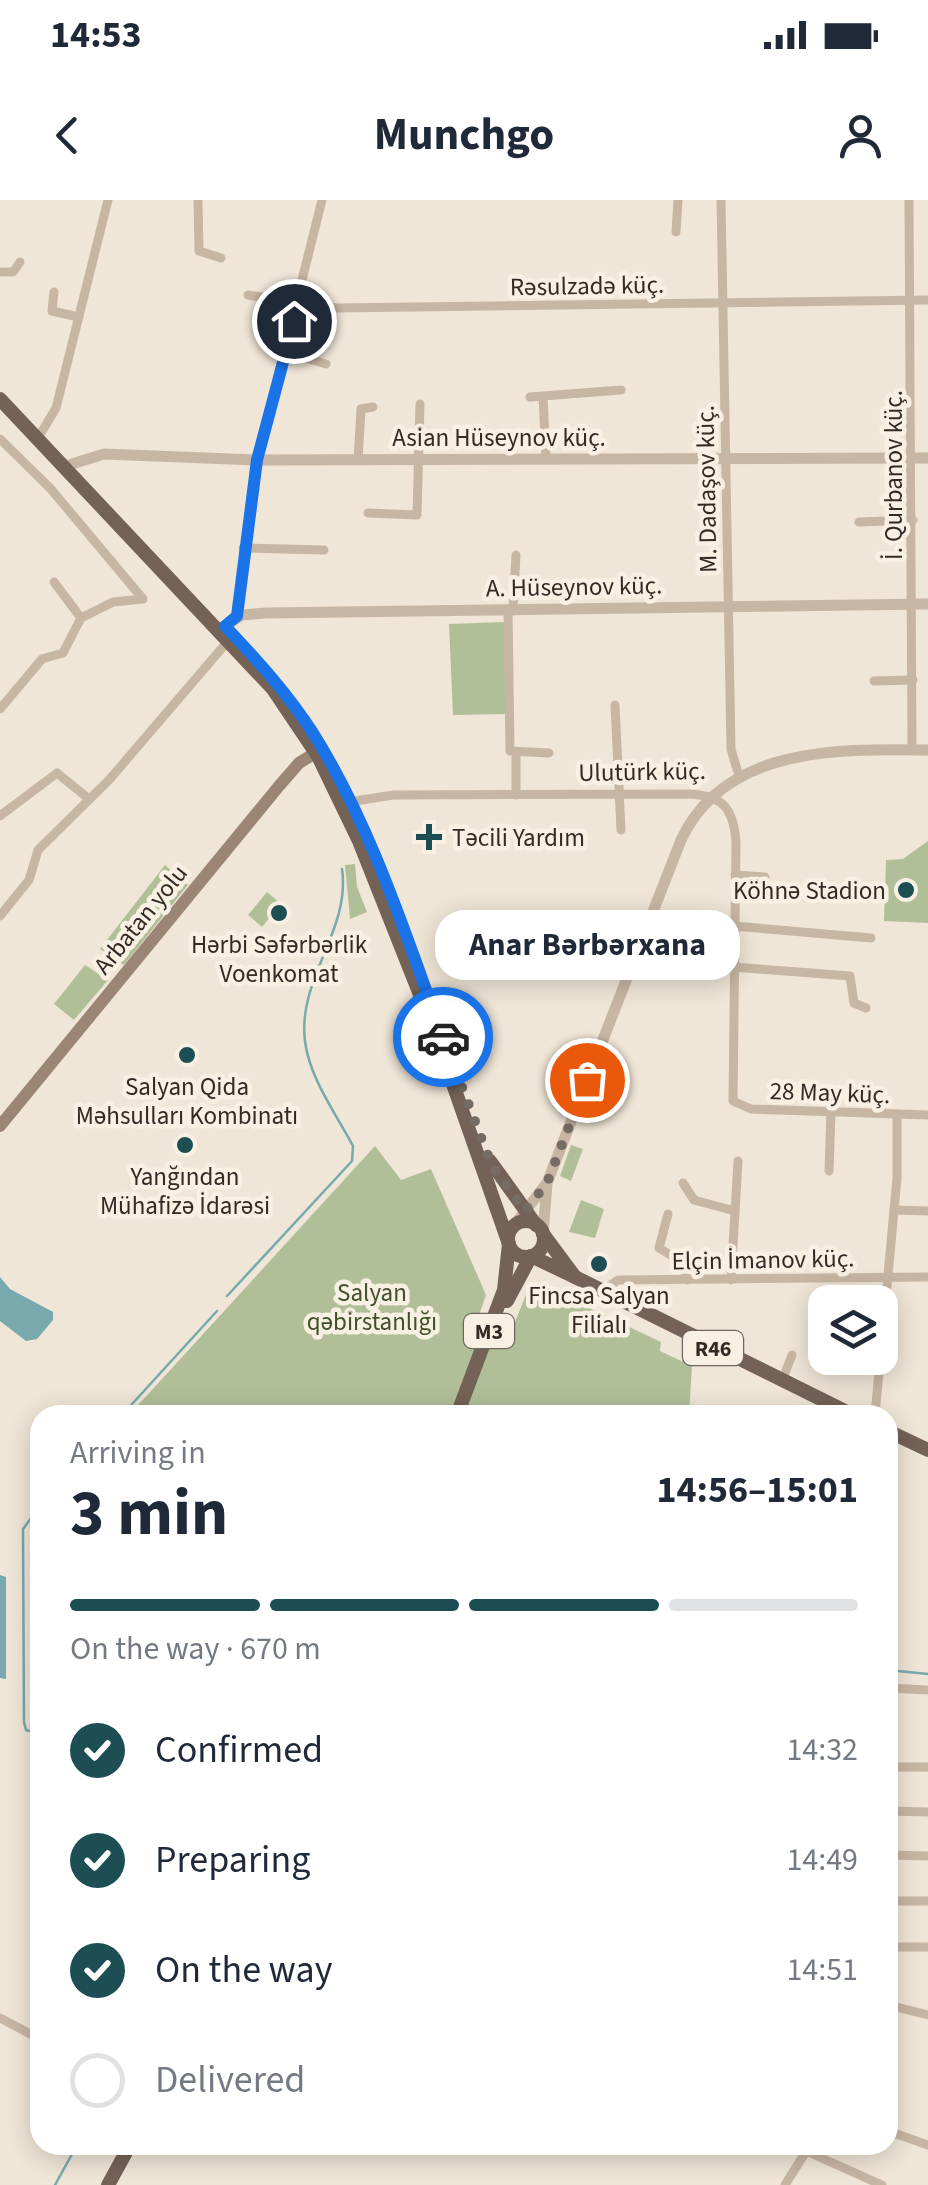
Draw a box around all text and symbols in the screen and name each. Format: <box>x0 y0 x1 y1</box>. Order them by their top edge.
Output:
text: 14:53 <box>50 8 142 62</box>
text: Munchgo <box>374 103 554 167</box>
icon: back <box>40 108 95 163</box>
icon: person <box>833 108 888 163</box>
street label: Rəsulzadə küç. <box>510 267 664 305</box>
pin <box>252 279 337 364</box>
icon: home <box>267 294 322 349</box>
street label: İ. Qurbanov küç. <box>876 390 912 560</box>
street label: M. Dadaşov küç. <box>688 405 726 573</box>
street label: Asian Hüseynov küç. <box>392 420 606 456</box>
street label: A. Hüseynov küç. <box>485 567 663 607</box>
street label: Ulutürk küç. <box>578 753 706 791</box>
place label: Təcili Yardım <box>452 820 585 856</box>
marker: Təcili Yardım <box>416 824 442 850</box>
street label: Arbatan yolu <box>85 857 196 982</box>
place label: Köhnə Stadion <box>733 873 886 909</box>
marker: Köhnə Stadion <box>895 879 917 901</box>
marker: Hərbi Səfərbərlik Voenkomat <box>268 902 290 924</box>
callout: Anar Bərbərxana <box>434 910 740 980</box>
text: Anar Bərbərxana <box>469 922 706 968</box>
place label: Hərbi Səfərbərlik Voenkomat <box>191 927 368 992</box>
courier <box>393 987 493 1087</box>
icon: car <box>416 1010 471 1065</box>
pin <box>545 1038 630 1123</box>
marker: Salyan Qida Məhsulları Kombinatı <box>176 1044 198 1066</box>
icon: bag <box>560 1053 615 1108</box>
place label: Salyan Qida Məhsulları Kombinatı <box>76 1069 298 1134</box>
street label: 28 May küç. <box>769 1073 891 1113</box>
marker: Yanğından Mühafizə İdarəsi <box>174 1134 196 1156</box>
place label: Yanğından Mühafizə İdarəsi <box>100 1159 270 1224</box>
street label: Elçin İmanov küç. <box>671 1240 855 1280</box>
marker: Fincsa Salyan Filialı <box>588 1253 610 1275</box>
park label: Salyan qəbirstanlığı <box>307 1275 437 1340</box>
place label: Fincsa Salyan Filialı <box>528 1278 670 1343</box>
map controls <box>808 1285 898 1375</box>
button: layers <box>808 1285 898 1375</box>
road number: M3 <box>464 1314 514 1348</box>
road number: R46 <box>683 1331 743 1365</box>
text: Arriving in <box>70 1430 206 1476</box>
text: 14:56–15:01 <box>656 1463 858 1517</box>
text: 3 min <box>70 1467 228 1560</box>
text: On the way · 670 m <box>70 1626 321 1672</box>
icon: check <box>70 1723 125 1778</box>
text: Confirmed <box>155 1723 323 1777</box>
text: 14:32 <box>786 1727 858 1773</box>
icon: check <box>70 1833 125 1888</box>
text: Preparing <box>155 1833 310 1887</box>
text: 14:49 <box>786 1837 858 1883</box>
icon: check <box>70 1943 125 1998</box>
text: On the way <box>155 1943 332 1997</box>
text: 14:51 <box>786 1947 858 1993</box>
text: Delivered <box>155 2053 305 2107</box>

